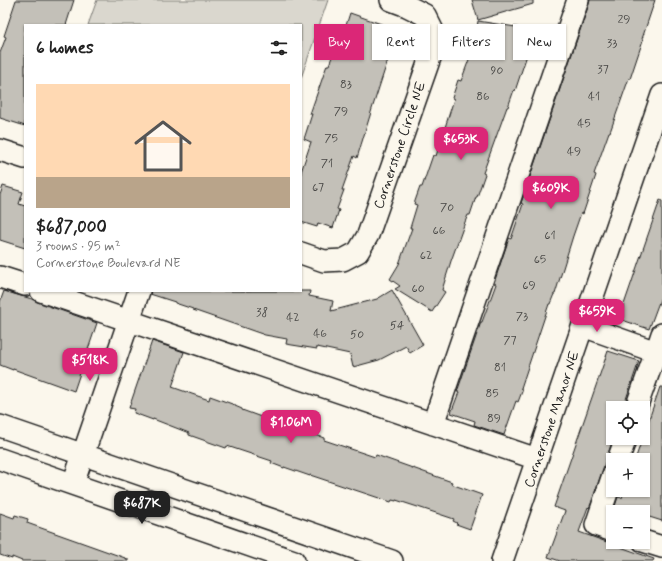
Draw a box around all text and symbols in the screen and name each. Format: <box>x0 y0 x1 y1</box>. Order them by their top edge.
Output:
house number: 29 <box>617 12 631 28</box>
chip: Buy <box>314 24 364 60</box>
chip: Rent <box>372 24 430 60</box>
chip: Filters <box>438 24 505 60</box>
chip: New <box>513 24 566 60</box>
house number: 33 <box>607 36 617 52</box>
text: 6 homes <box>36 37 94 59</box>
icon: filters <box>268 37 290 59</box>
house number: 37 <box>597 62 609 78</box>
house number: 90 <box>491 63 504 79</box>
house number: 83 <box>340 77 352 93</box>
street label: Cornerstone Circle NE <box>370 79 430 211</box>
house number: 86 <box>476 89 490 105</box>
house number: 41 <box>588 89 600 105</box>
house number: 79 <box>334 104 348 120</box>
icon: home <box>127 110 199 182</box>
house number: 45 <box>577 116 591 132</box>
pin: $653K <box>433 127 489 161</box>
house number: 75 <box>324 131 338 147</box>
text: $653K <box>443 131 479 148</box>
house number: 49 <box>567 144 581 160</box>
house number: 71 <box>321 156 333 172</box>
pin: $609K <box>523 176 579 210</box>
house number: 67 <box>312 180 324 196</box>
text: $609K <box>532 180 570 197</box>
house number: 70 <box>440 200 454 216</box>
text: $687,000 <box>36 216 107 238</box>
house number: 66 <box>433 223 446 239</box>
house number: 61 <box>544 228 556 244</box>
text: 3 rooms · 95 m² <box>36 238 120 255</box>
house number: 62 <box>420 248 432 264</box>
house number: 65 <box>534 252 546 268</box>
text: Cornerstone Boulevard NE <box>36 255 181 272</box>
house number: 69 <box>522 278 536 294</box>
house number: 60 <box>411 281 425 297</box>
pin: $659K <box>569 299 625 333</box>
text: $659K <box>578 303 616 320</box>
house number: 38 <box>256 305 268 321</box>
house number: 73 <box>516 309 528 325</box>
house number: 42 <box>286 310 300 326</box>
house number: 54 <box>390 318 404 334</box>
house number: 46 <box>313 326 327 342</box>
house number: 50 <box>350 327 364 343</box>
house number: 77 <box>503 333 517 349</box>
pin: $518K <box>62 348 118 382</box>
street label: Cornerstone Manor NE <box>520 349 584 490</box>
text: $518K <box>71 352 109 369</box>
house number: 81 <box>494 360 506 376</box>
house number: 85 <box>485 386 499 402</box>
map controls <box>606 401 650 549</box>
button: locate <box>606 401 650 445</box>
pin: $1.06M <box>258 410 324 444</box>
house number: 89 <box>487 411 501 427</box>
text: $1.06M <box>270 414 312 431</box>
button: + <box>606 453 650 497</box>
pin: $687K <box>114 491 170 525</box>
text: $687K <box>123 495 161 512</box>
button: − <box>606 505 650 549</box>

